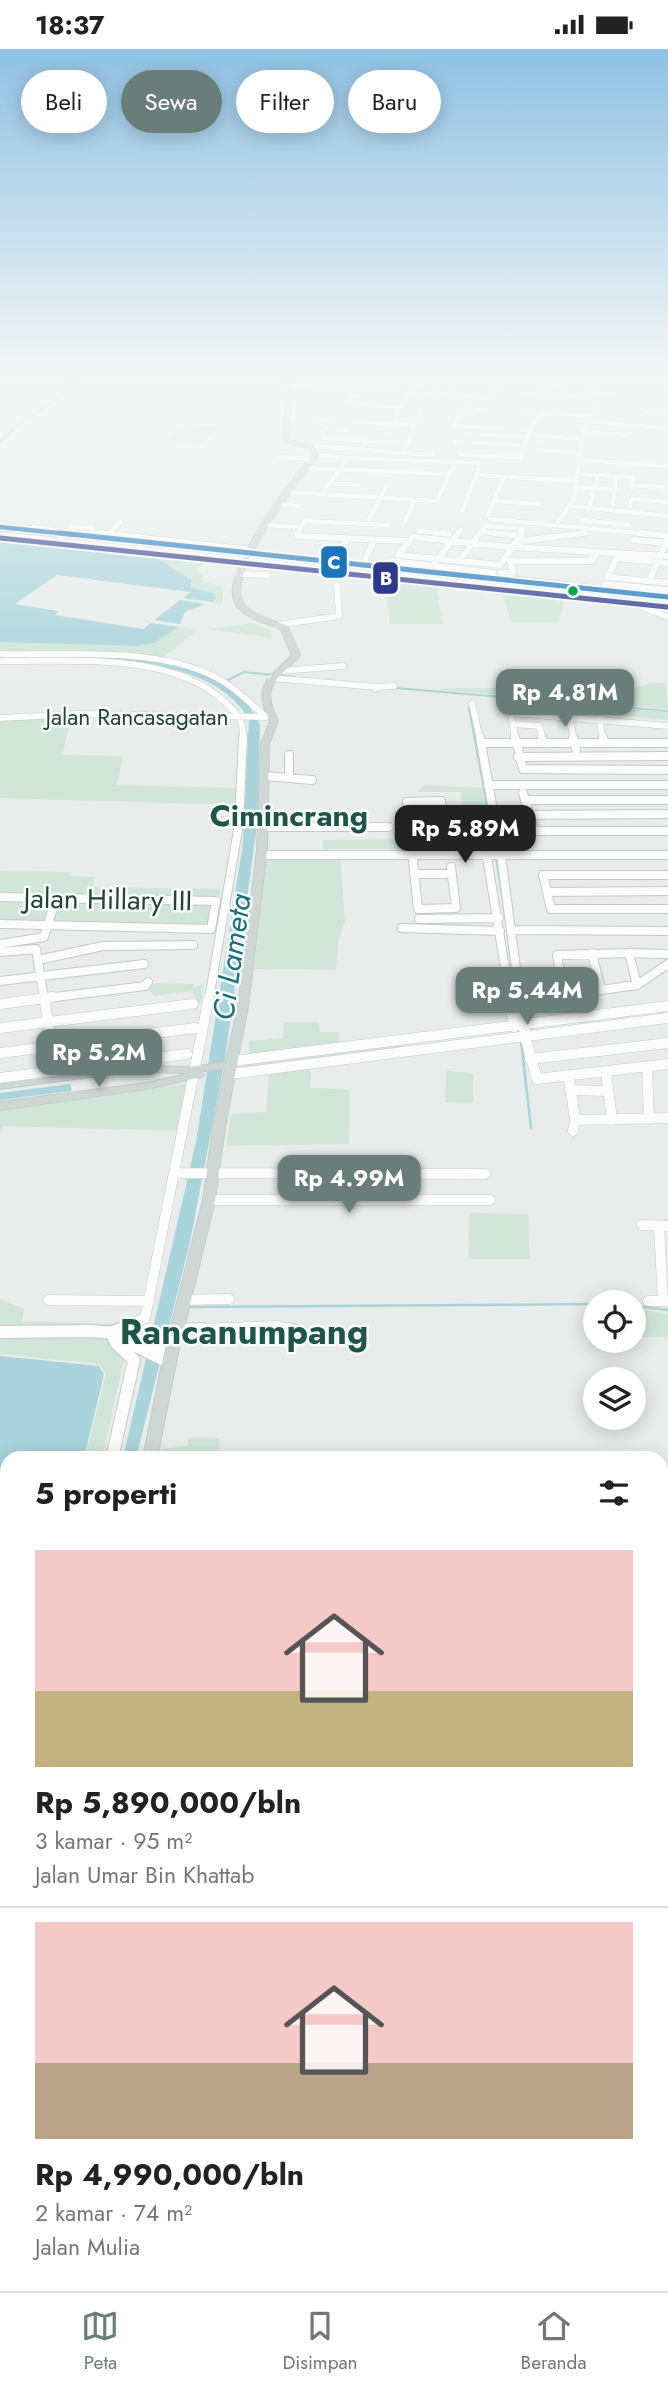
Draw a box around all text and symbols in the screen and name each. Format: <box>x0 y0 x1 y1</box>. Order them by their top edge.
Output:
text: 18:37 <box>35 6 104 44</box>
chip: Beli <box>21 70 107 133</box>
chip: Sewa <box>121 70 222 133</box>
chip: Filter <box>236 70 334 133</box>
chip: Baru <box>348 70 441 133</box>
line badge: C <box>320 545 348 579</box>
text: C <box>327 549 341 576</box>
line badge: B <box>372 561 399 595</box>
text: B <box>380 565 392 592</box>
unlabelled marker <box>566 584 580 598</box>
pin: Rp 4.81M <box>493 669 637 729</box>
text: Rp 4.81M <box>512 675 618 709</box>
street label: Jalan Rancasagatan <box>42 700 229 734</box>
district label: Cimincrang <box>210 794 368 837</box>
pin: Rp 5.89M <box>393 805 537 865</box>
text: Rp 5.89M <box>411 811 519 845</box>
street label: Jalan Hillary III <box>19 877 193 921</box>
water label: Ci Lameta <box>201 890 262 1023</box>
pin: Rp 5.44M <box>455 967 599 1027</box>
text: Rp 5.44M <box>472 973 582 1007</box>
pin: Rp 5.2M <box>34 1030 164 1089</box>
text: Rp 5.2M <box>52 1035 146 1069</box>
pin: Rp 4.99M <box>277 1155 421 1215</box>
text: Rp 4.99M <box>294 1161 404 1195</box>
map controls <box>583 1290 646 1430</box>
button: locate <box>583 1290 646 1353</box>
district label: Rancanumpang <box>120 1307 368 1357</box>
button: layers <box>583 1367 646 1430</box>
text: 5 properti <box>35 1472 177 1515</box>
icon: filters <box>595 1474 633 1512</box>
icon: home <box>271 1595 397 1721</box>
text: Rp 5,890,000/bln <box>35 1781 301 1824</box>
text: 3 kamar · 95 m² <box>35 1824 192 1858</box>
text: Jalan Umar Bin Khattab <box>35 1858 254 1892</box>
icon: home <box>271 1967 397 2093</box>
text: Rp 4,990,000/bln <box>35 2153 304 2196</box>
text: 2 kamar · 74 m² <box>35 2196 192 2230</box>
text: Jalan Mulia <box>35 2230 140 2264</box>
tab: Peta <box>81 2307 119 2376</box>
tab: Disimpan <box>282 2307 358 2376</box>
tab: Beranda <box>521 2307 587 2376</box>

